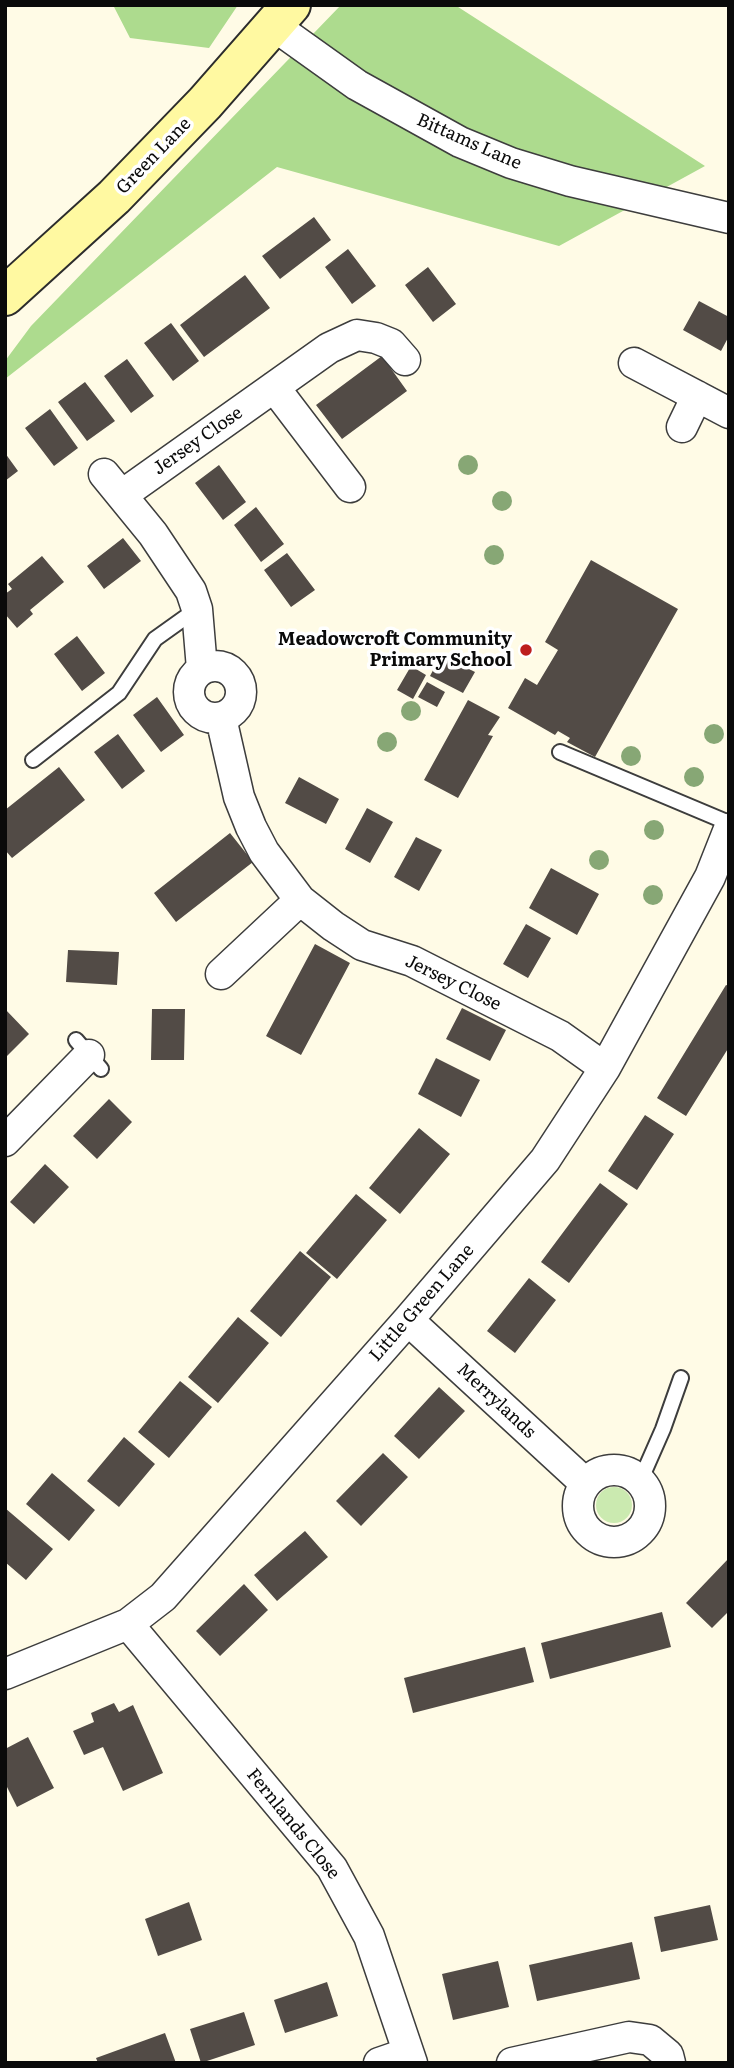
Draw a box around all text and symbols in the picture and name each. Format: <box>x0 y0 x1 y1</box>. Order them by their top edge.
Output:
street label: Bittams Lane <box>413 109 525 175</box>
street label: Green Lane <box>112 113 196 199</box>
street label: Jersey Close <box>149 402 247 480</box>
place label: Meadowcroft Community Primary School <box>278 629 512 672</box>
marker: Meadowcroft Community Primary School <box>518 642 534 658</box>
street label: Jersey Close <box>401 950 505 1016</box>
street label: Little Green Lane <box>365 1240 479 1366</box>
street label: Merrylands <box>452 1359 540 1443</box>
street label: Fernlands Close <box>242 1764 344 1884</box>

